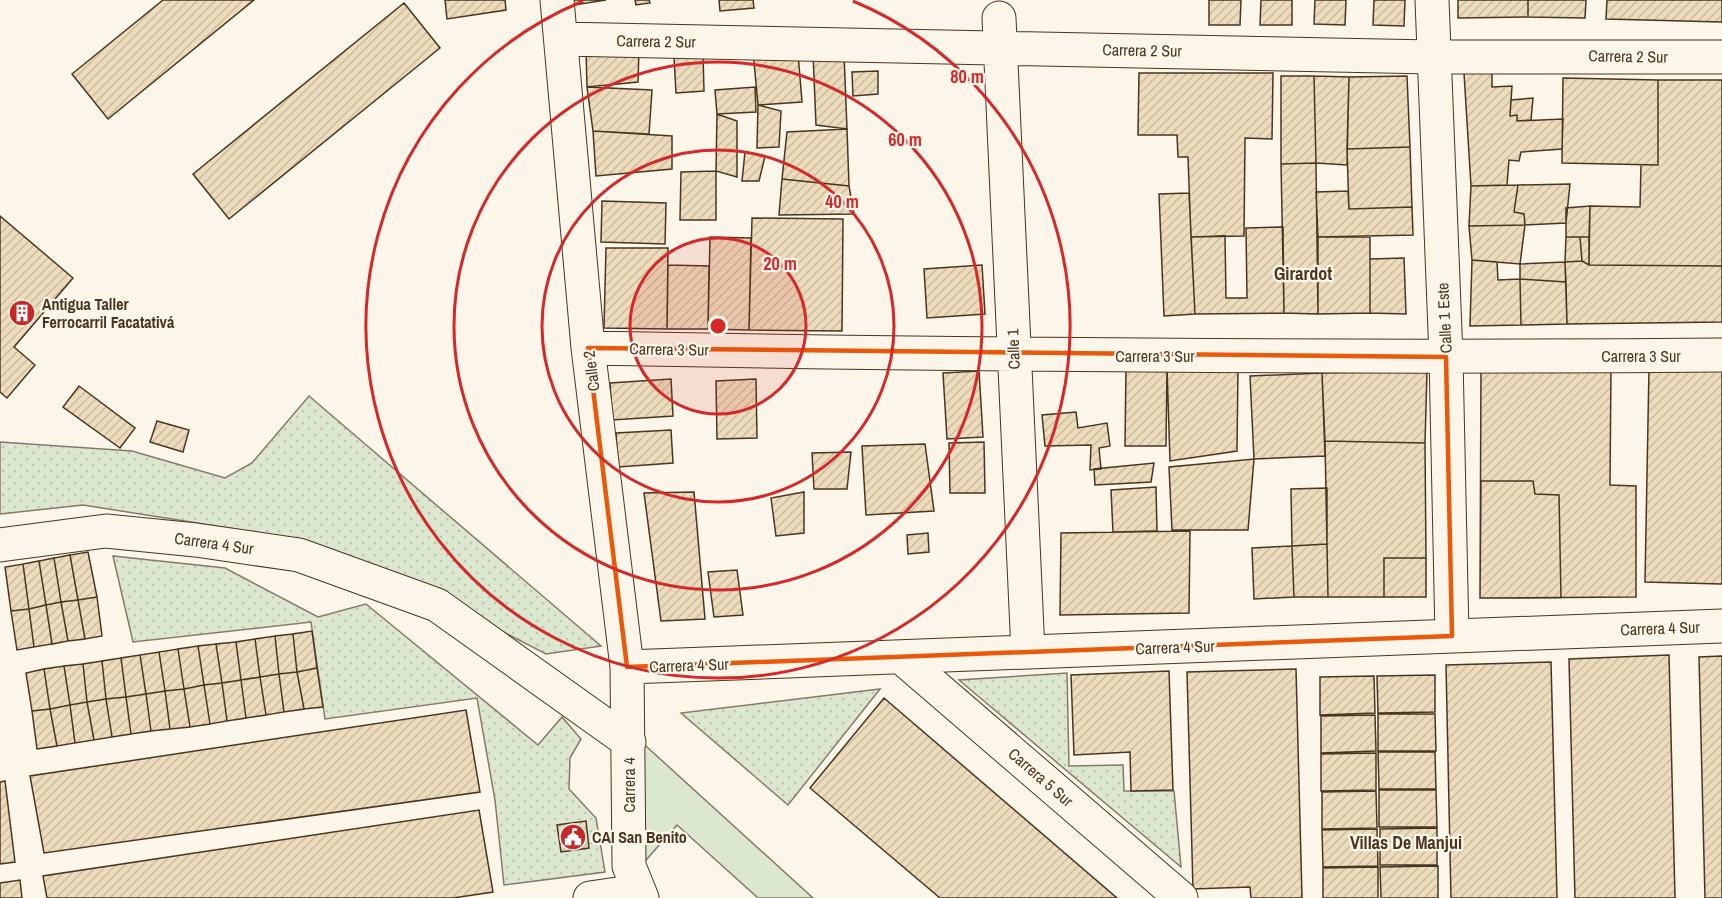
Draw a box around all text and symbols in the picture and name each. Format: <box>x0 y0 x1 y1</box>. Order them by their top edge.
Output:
street label: Carrera 2 Sur <box>616 29 697 53</box>
street label: Carrera 2 Sur <box>1102 38 1183 62</box>
street label: Carrera 2 Sur <box>1588 44 1669 68</box>
text: 80 m <box>950 64 984 89</box>
text: 60 m <box>888 127 922 152</box>
text: 40 m <box>825 189 859 214</box>
text: 20 m <box>763 251 797 276</box>
district label: Girardot <box>1274 261 1332 286</box>
street label: Calle 1 Este <box>1431 282 1457 354</box>
place label: Antigua Taller Ferrocarril Facatativá <box>42 293 175 333</box>
building icon: Antigua Taller Ferrocarril Facatativá <box>7 298 37 328</box>
centre of rings <box>708 316 728 336</box>
street label: Calle 1 <box>1001 328 1025 370</box>
street label: Carrera 3 Sur <box>629 337 710 361</box>
street label: Carrera 3 Sur <box>1115 345 1195 367</box>
street label: Carrera 3 Sur <box>1601 345 1681 367</box>
street label: Calle 2 <box>578 349 604 393</box>
street label: Carrera 4 Sur <box>173 527 256 560</box>
street label: Carrera 4 Sur <box>1620 616 1701 640</box>
street label: Carrera 4 Sur <box>1135 635 1216 659</box>
street label: Carrera 4 Sur <box>649 653 730 677</box>
street label: Carrera 5 Sur <box>1004 743 1079 812</box>
street label: Carrera 4 <box>618 757 640 813</box>
public building icon: CAI San Benito <box>558 822 588 852</box>
place label: CAI San Benito <box>592 826 687 848</box>
district label: Villas De Manjui <box>1350 830 1462 855</box>

